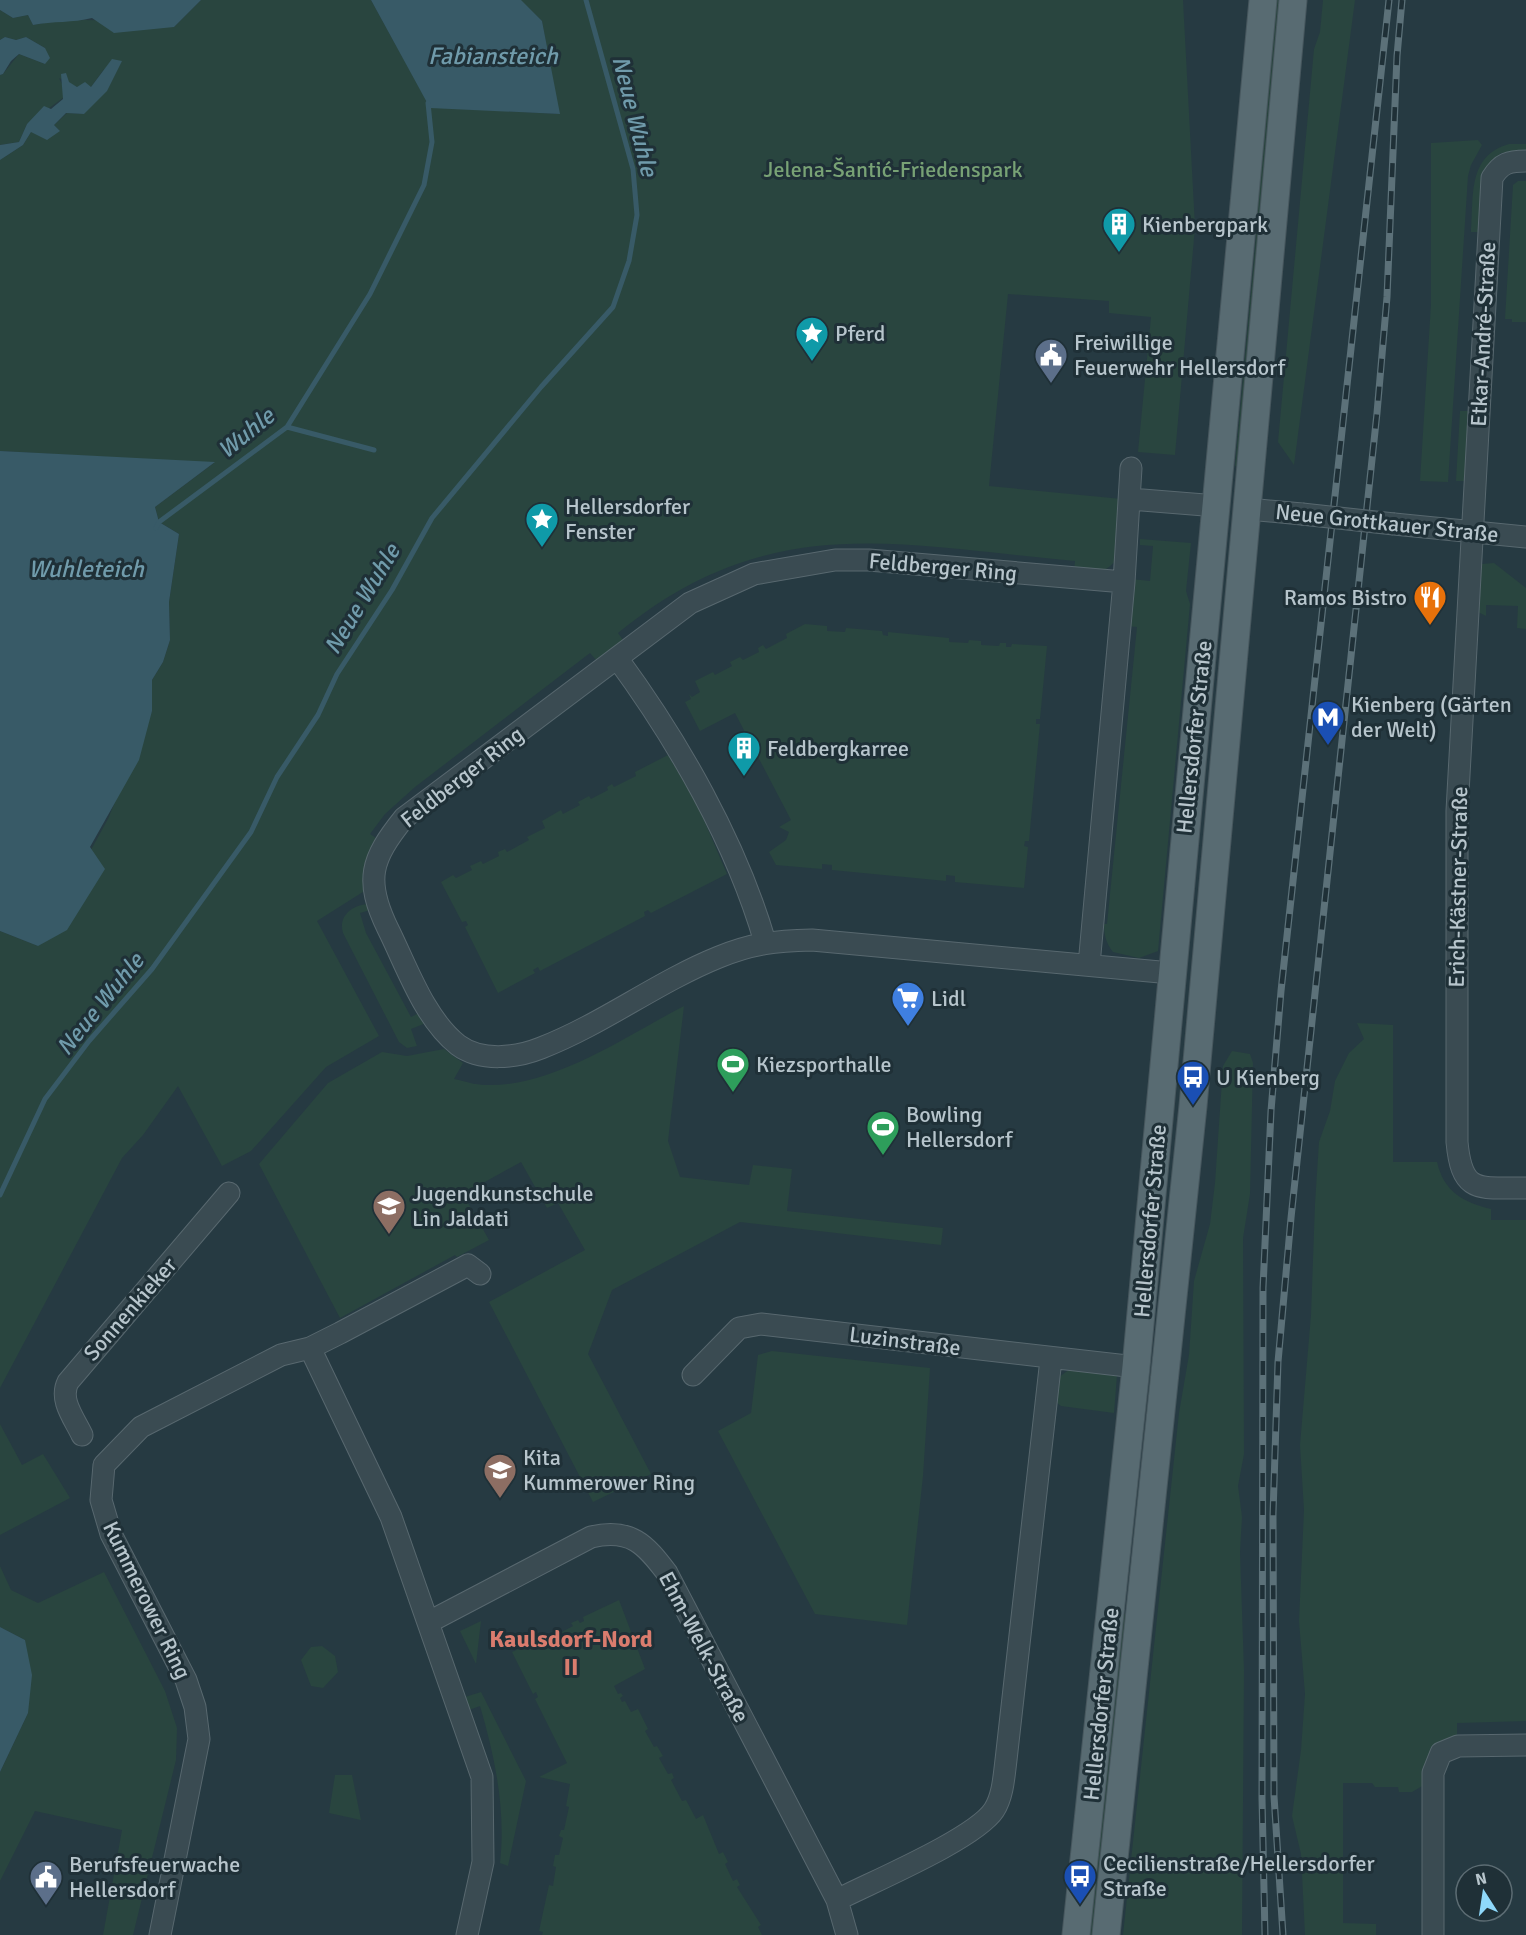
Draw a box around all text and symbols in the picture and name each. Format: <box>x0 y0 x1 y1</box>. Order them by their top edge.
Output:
water label: Fabiansteich <box>428 41 559 71</box>
water label: Neue Wuhle <box>606 53 665 180</box>
park label: Jelena-Šantić-Friedenspark <box>764 156 1022 183</box>
building icon: Kienbergpark <box>1101 206 1137 253</box>
place label: Kienbergpark <box>1142 211 1268 238</box>
street label: Etkar-André-Straße <box>1465 241 1501 427</box>
place icon: Pferd <box>794 315 830 362</box>
place label: Pferd <box>835 320 885 347</box>
place label: Freiwillige Feuerwehr Hellersdorf <box>1074 329 1287 381</box>
public building icon: Freiwillige Feuerwehr Hellersdorf <box>1033 337 1069 384</box>
water label: Wuhle <box>211 400 281 465</box>
place label: Hellersdorfer Fenster <box>565 493 690 545</box>
street label: Neue Grottkauer Straße <box>1274 498 1500 548</box>
place icon: Hellersdorfer Fenster <box>524 501 560 548</box>
water label: Neue Wuhle <box>317 538 407 660</box>
street label: Feldberger Ring <box>868 547 1018 587</box>
water label: Wuhleteich <box>28 554 145 584</box>
restaurant icon: Ramos Bistro <box>1412 579 1448 626</box>
place label: Ramos Bistro <box>1284 584 1407 611</box>
street label: Hellersdorfer Straße <box>1170 639 1218 835</box>
place label: Kienberg (Gärten der Welt) <box>1351 691 1512 743</box>
metro station icon: Kienberg (Gärten der Welt) <box>1310 699 1346 746</box>
street label: Feldberger Ring <box>395 721 529 833</box>
building icon: Feldbergkarree <box>726 730 762 777</box>
place label: Feldbergkarree <box>767 735 909 762</box>
street label: Erich-Kästner-Straße <box>1443 786 1473 988</box>
water label: Neue Wuhle <box>50 946 151 1061</box>
supermarket icon: Lidl <box>890 980 926 1027</box>
place label: Lidl <box>931 985 966 1012</box>
sports icon: Kiezsporthalle <box>715 1046 751 1093</box>
place label: Kiezsporthalle <box>756 1051 892 1078</box>
bus stop icon: U Kienberg <box>1175 1059 1211 1106</box>
place label: U Kienberg <box>1216 1064 1320 1091</box>
place label: Bowling Hellersdorf <box>906 1101 1014 1153</box>
sports icon: Bowling Hellersdorf <box>865 1109 901 1156</box>
street label: Hellersdorfer Straße <box>1128 1123 1172 1319</box>
place label: Jugendkunstschule Lin Jaldati <box>412 1180 593 1232</box>
school or university icon: Jugendkunstschule Lin Jaldati <box>371 1188 407 1235</box>
street label: Sonnenkieker <box>78 1252 182 1366</box>
street label: Luzinstraße <box>848 1321 962 1361</box>
place label: Kita Kummerower Ring <box>523 1444 695 1496</box>
school or university icon: Kita Kummerower Ring <box>482 1452 518 1499</box>
street label: Kummerower Ring <box>97 1517 197 1683</box>
street label: Ehm-Welk-Straße <box>653 1567 755 1727</box>
street label: Hellersdorfer Straße <box>1077 1606 1125 1802</box>
district label: Kaulsdorf-Nord II <box>489 1624 653 1682</box>
place label: Cecilienstraße/Hellersdorfer Straße <box>1103 1850 1375 1902</box>
place label: Berufsfeuerwache Hellersdorf <box>69 1851 240 1903</box>
bus stop icon: Cecilienstraße/Hellersdorfer Straße <box>1062 1858 1098 1905</box>
public building icon: Berufsfeuerwache Hellersdorf <box>28 1859 64 1906</box>
north arrow <box>1454 1863 1514 1923</box>
text: N <box>1474 1868 1489 1890</box>

